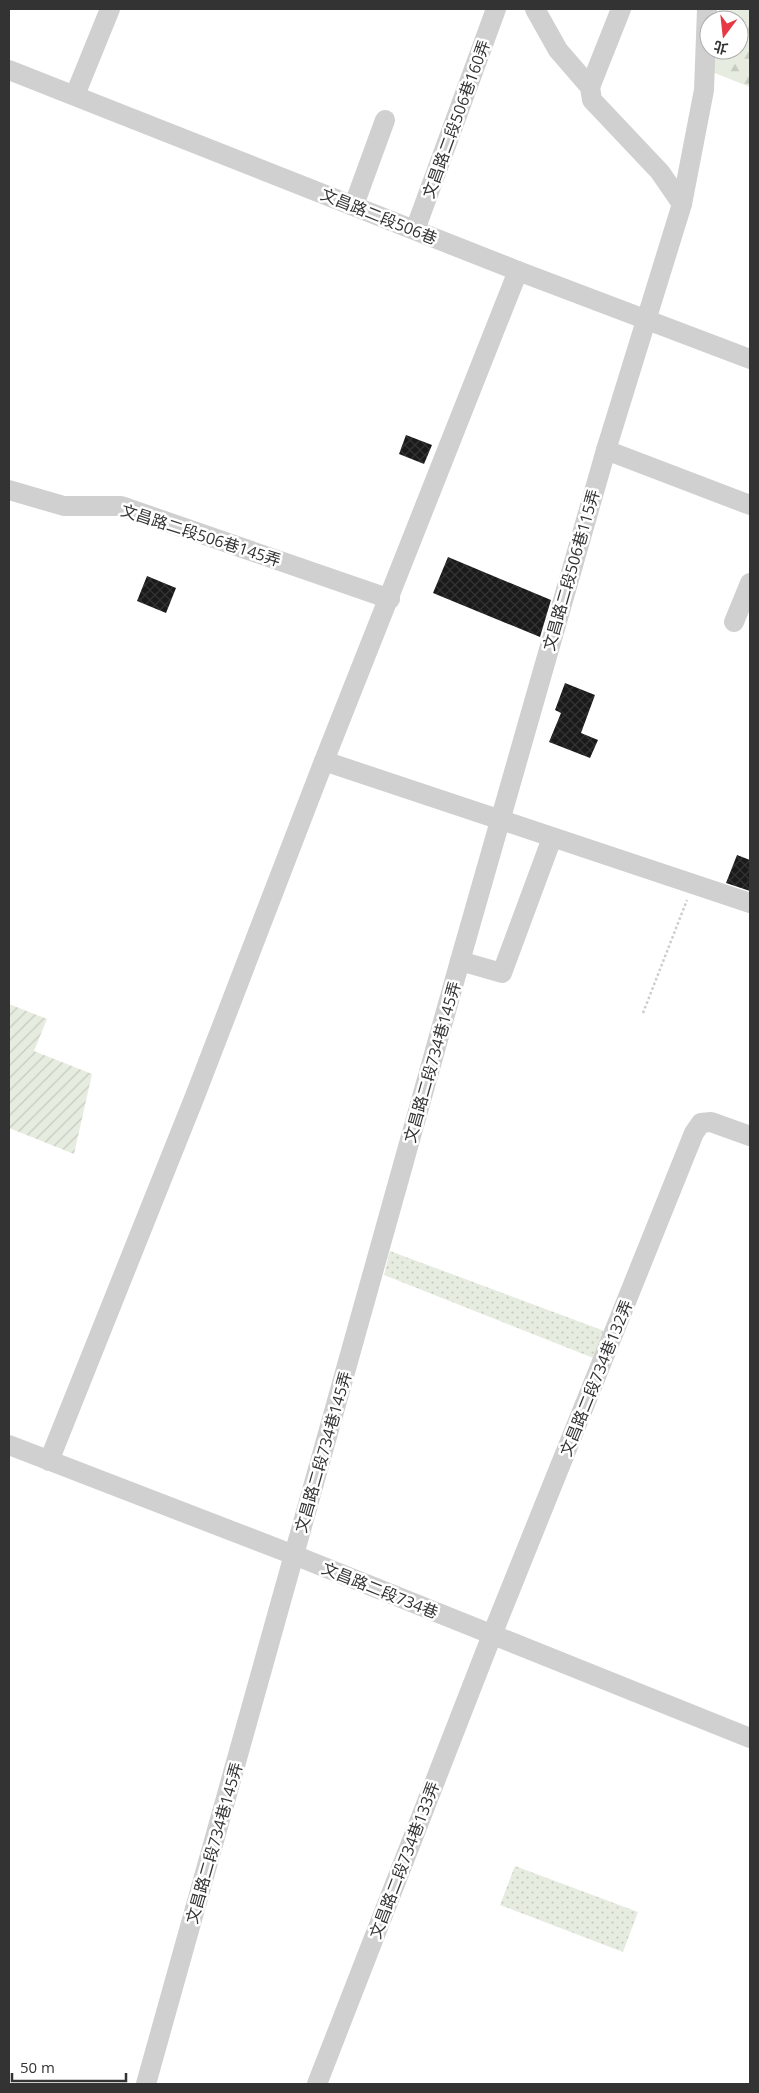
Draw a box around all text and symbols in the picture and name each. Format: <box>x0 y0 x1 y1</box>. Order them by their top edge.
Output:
north arrow <box>699 10 749 60</box>
street label: 文昌路二段506巷160弄 <box>417 37 495 201</box>
text: 北 <box>711 37 730 59</box>
street label: 文昌路二段506巷 <box>318 183 440 249</box>
street label: 文昌路二段506巷115弄 <box>537 487 605 653</box>
street label: 文昌路二段506巷145弄 <box>118 499 284 571</box>
street label: 文昌路二段734巷145弄 <box>398 979 466 1145</box>
street label: 文昌路二段734巷132弄 <box>555 1297 637 1459</box>
street label: 文昌路二段734巷145弄 <box>289 1369 357 1535</box>
street label: 文昌路二段734巷 <box>319 1557 441 1623</box>
street label: 文昌路二段734巷145弄 <box>180 1760 248 1926</box>
street label: 文昌路二段734巷133弄 <box>364 1778 444 1942</box>
scale bar <box>12 2050 126 2082</box>
text: 50 m <box>20 2057 55 2077</box>

